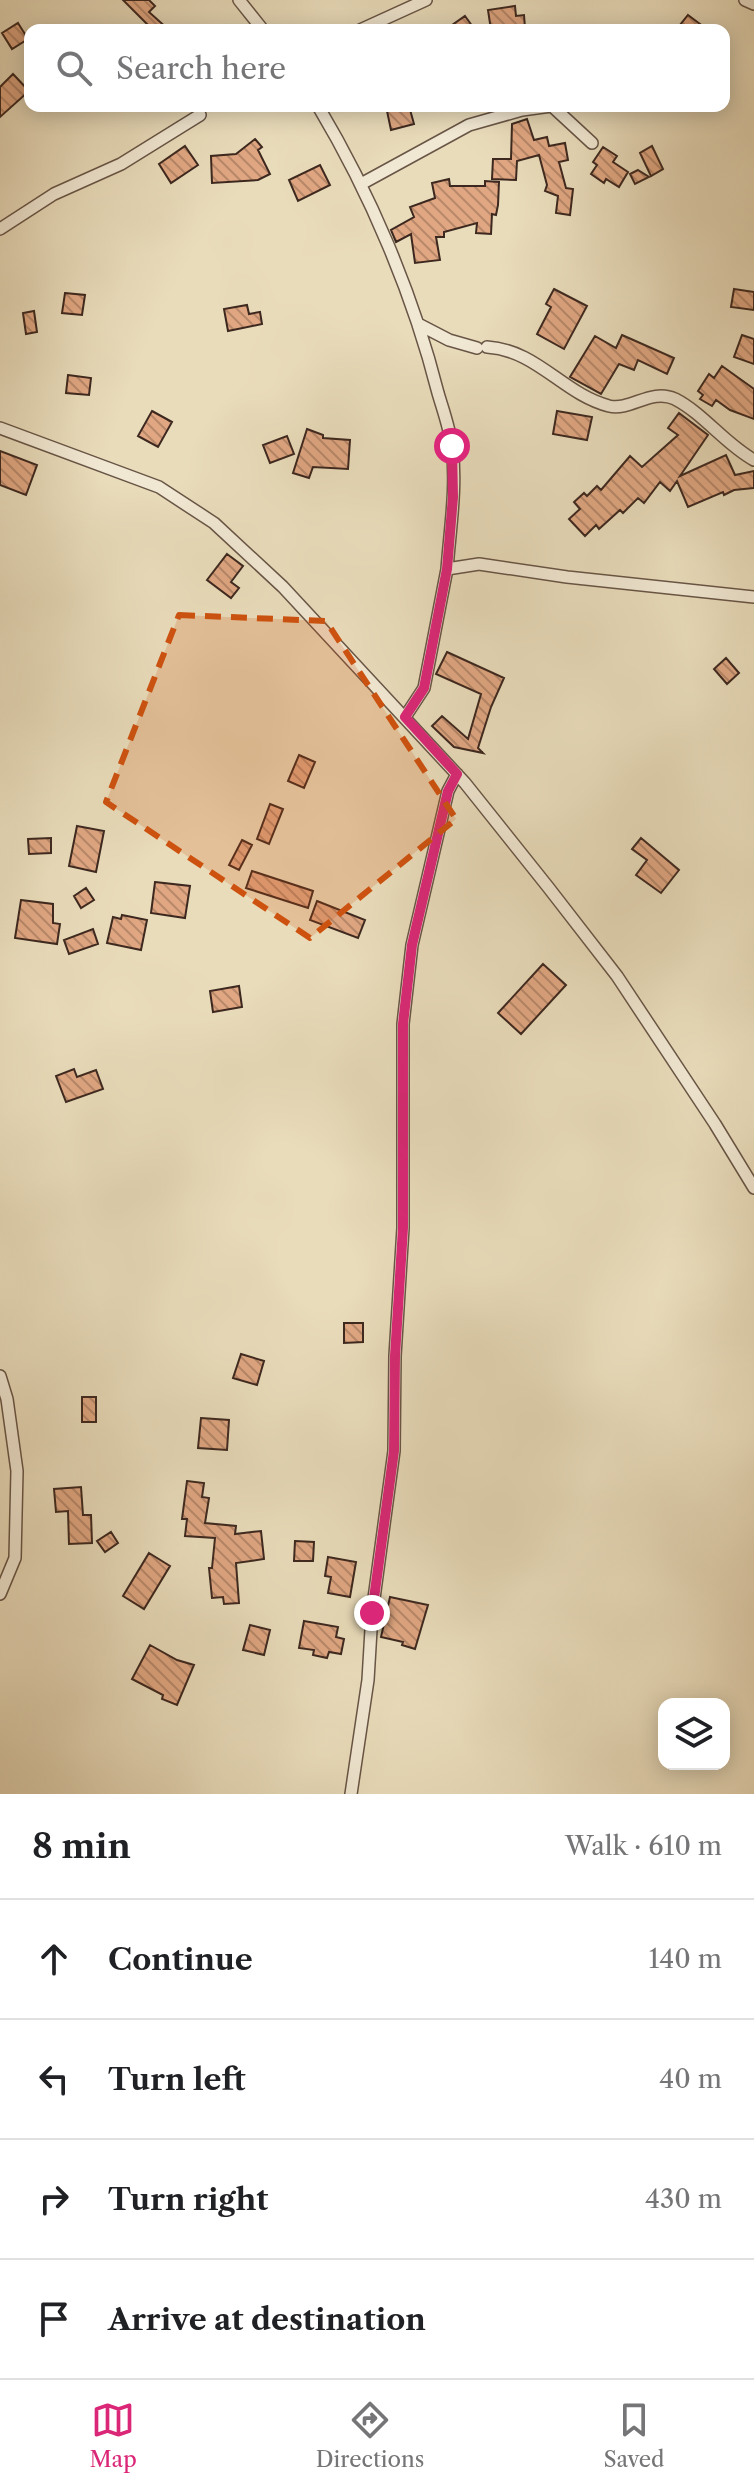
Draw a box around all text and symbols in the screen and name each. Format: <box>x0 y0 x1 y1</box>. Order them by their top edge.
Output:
search box <box>24 24 730 112</box>
icon: search <box>52 46 96 90</box>
text: Search here <box>116 50 286 87</box>
route start <box>434 428 470 464</box>
route end <box>354 1595 390 1631</box>
map controls <box>658 1698 730 1770</box>
button: layers <box>658 1698 730 1770</box>
text: 8 min <box>32 1825 131 1867</box>
text: Walk · 610 m <box>565 1830 722 1862</box>
icon: ahead <box>32 1937 76 1981</box>
text: Continue <box>108 1941 253 1978</box>
text: 140 m <box>648 1943 722 1975</box>
icon: left <box>32 2057 76 2101</box>
text: Turn left <box>108 2061 245 2098</box>
text: 40 m <box>659 2063 722 2095</box>
icon: right <box>32 2177 76 2221</box>
text: Turn right <box>108 2181 268 2218</box>
text: 430 m <box>645 2183 722 2215</box>
icon: arrive <box>32 2297 76 2341</box>
text: Arrive at destination <box>108 2301 426 2338</box>
tab: Map <box>89 2398 137 2473</box>
tab: Directions <box>316 2398 424 2473</box>
tab: Saved <box>603 2398 664 2473</box>

